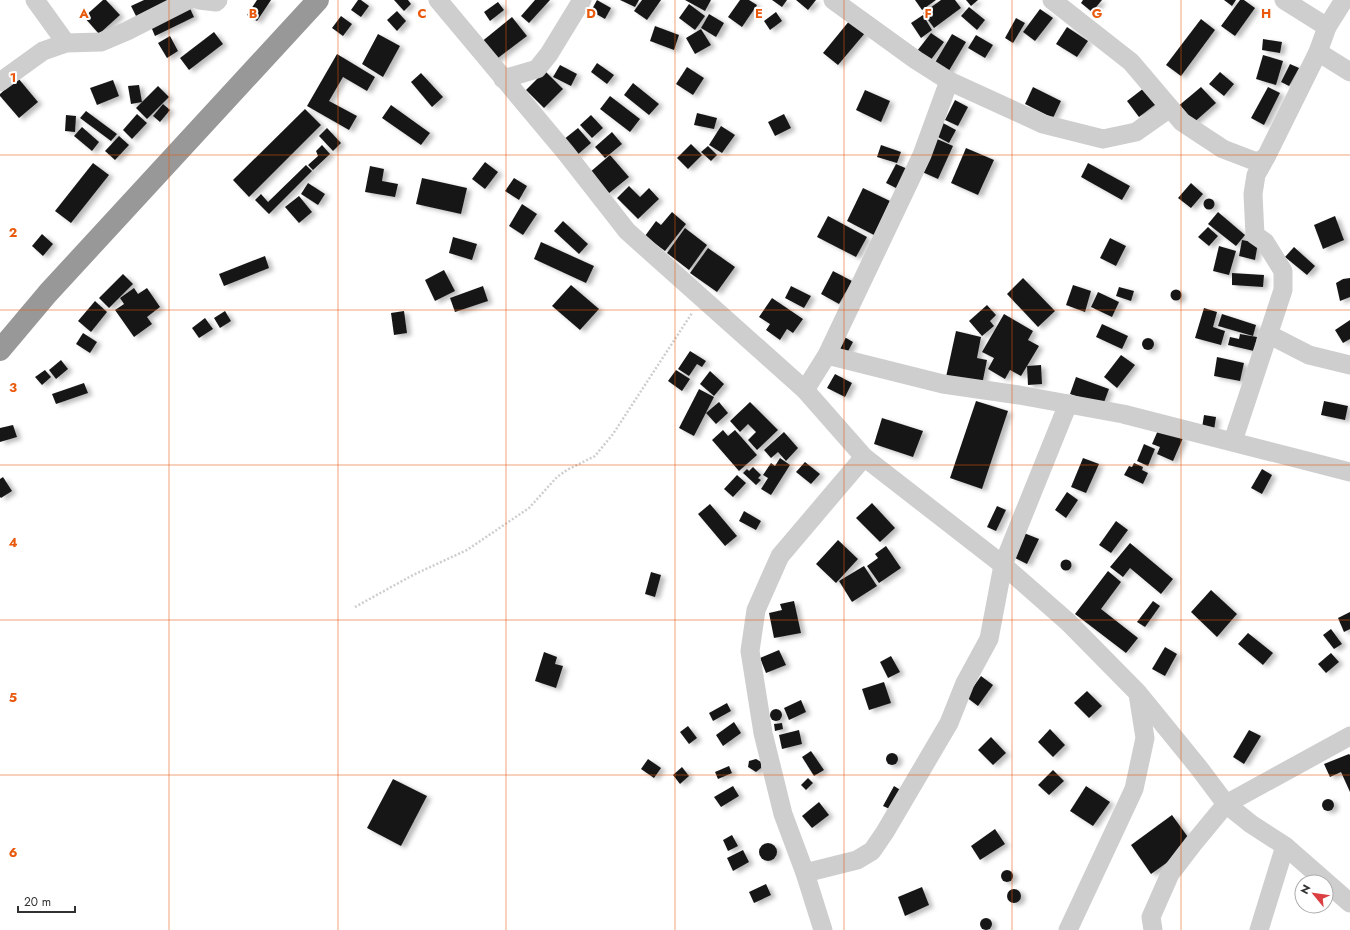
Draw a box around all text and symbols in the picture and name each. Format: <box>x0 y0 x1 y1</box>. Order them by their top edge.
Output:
text: A <box>78 4 89 23</box>
text: B <box>249 4 258 23</box>
text: C <box>417 4 427 23</box>
text: D <box>586 4 596 23</box>
text: E <box>755 4 763 23</box>
text: F <box>924 4 932 23</box>
text: G <box>1092 4 1103 23</box>
text: H <box>1261 4 1271 23</box>
text: 1 <box>10 68 16 87</box>
text: 2 <box>9 223 17 242</box>
text: 3 <box>9 378 17 397</box>
text: 4 <box>8 533 18 552</box>
text: 5 <box>9 688 17 707</box>
text: 6 <box>9 843 18 862</box>
north arrow <box>1294 874 1334 914</box>
text: N <box>1296 881 1314 897</box>
scale bar <box>18 888 75 914</box>
text: 20 m <box>24 893 51 911</box>

